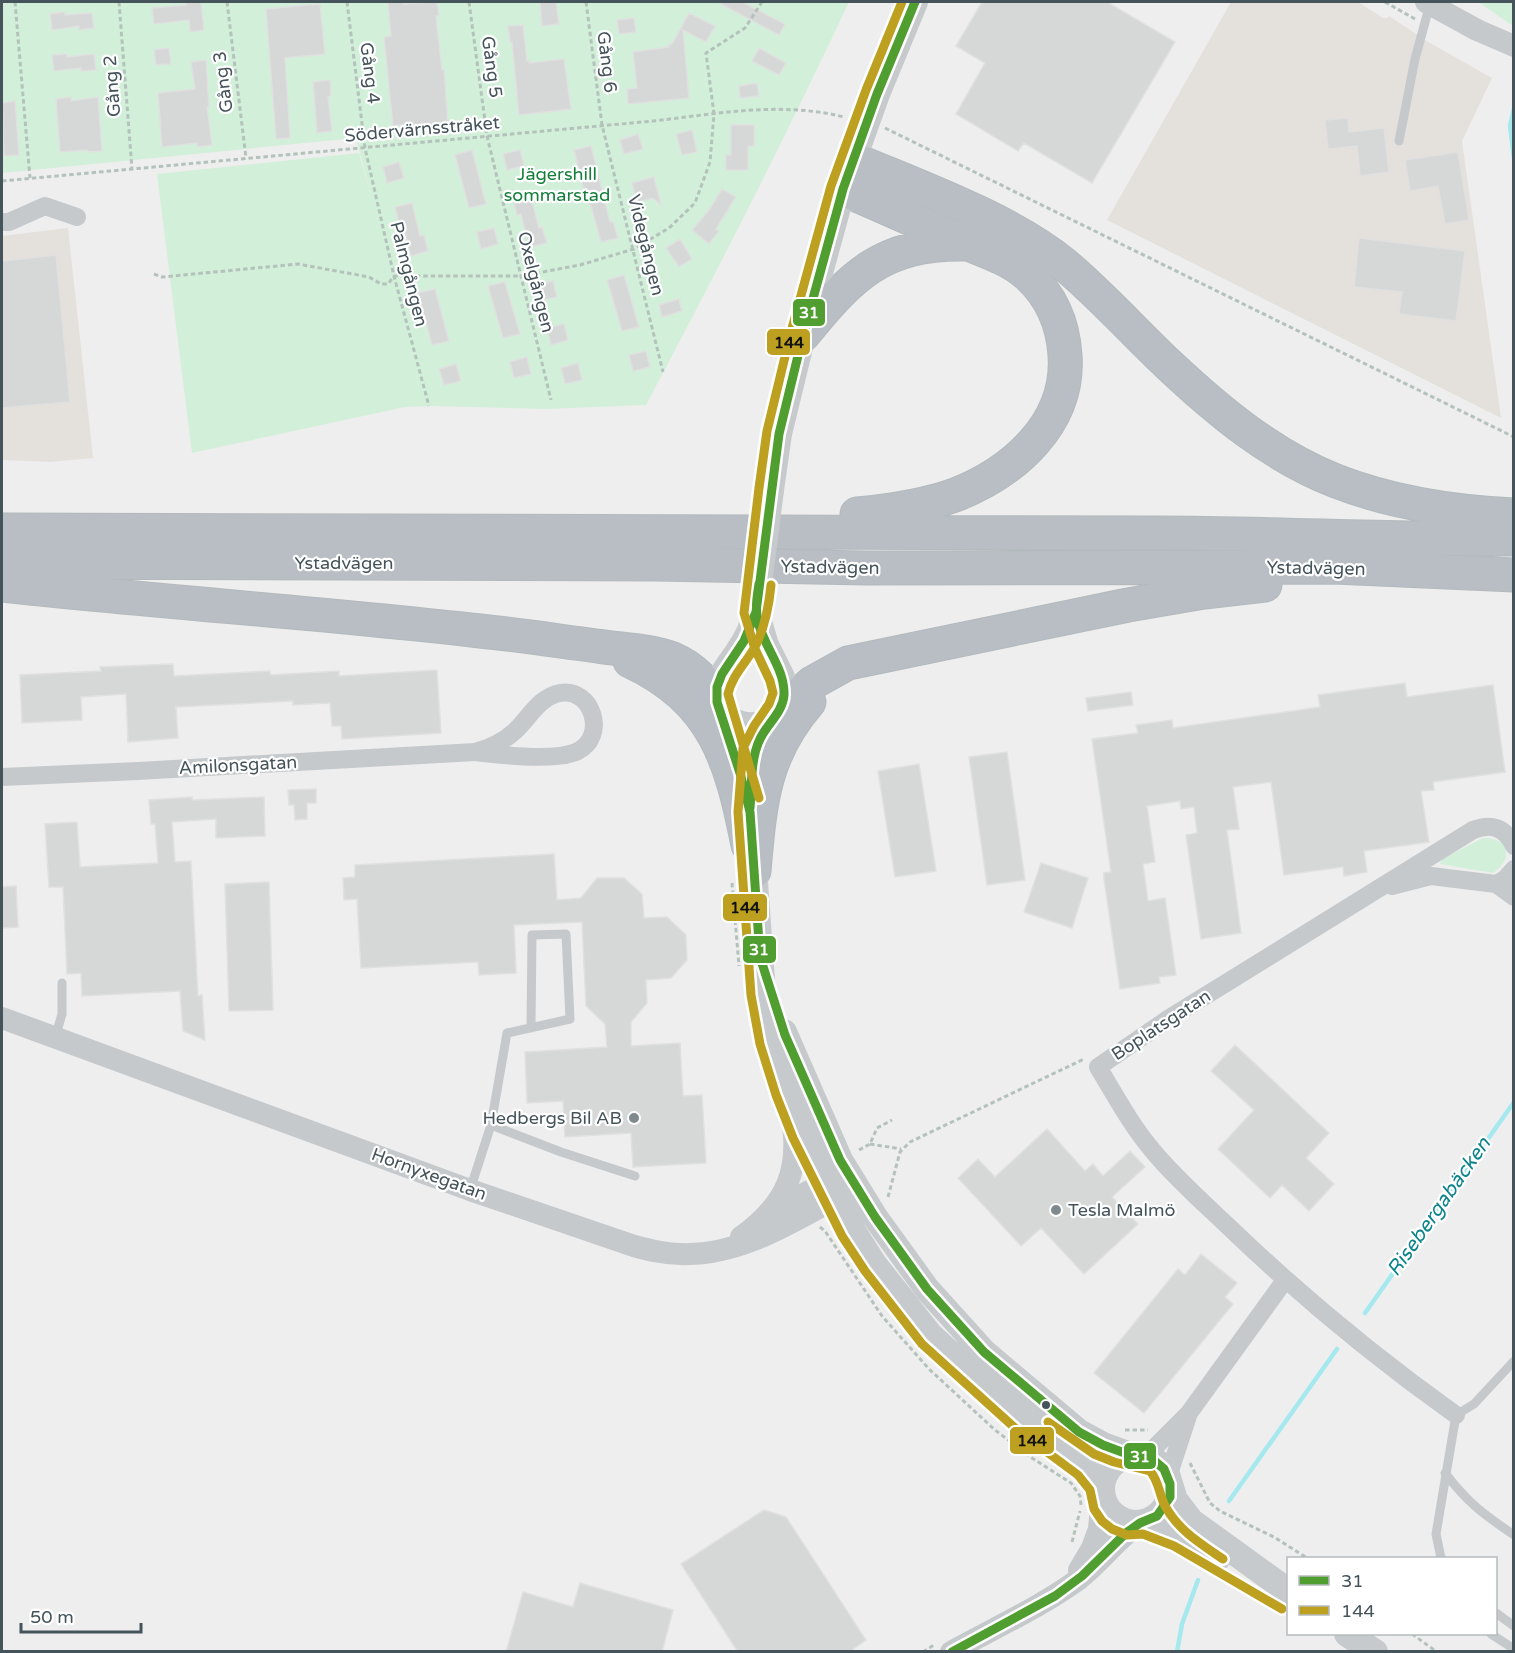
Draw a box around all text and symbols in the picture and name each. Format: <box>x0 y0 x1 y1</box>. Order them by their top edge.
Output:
street label: Gång 6 <box>592 30 622 94</box>
street label: Gång 5 <box>477 35 507 99</box>
street label: Gång 4 <box>355 41 385 105</box>
street label: Gång 3 <box>208 50 238 114</box>
street label: Gång 2 <box>99 54 125 118</box>
street label: Södervärnsstråket <box>343 111 501 147</box>
park label: Jägershill sommarstad <box>504 163 610 206</box>
street label: Videgången <box>623 192 669 298</box>
street label: Palmgången <box>385 219 433 329</box>
street label: Oxelgången <box>513 229 559 335</box>
line badge: 31 <box>792 298 826 327</box>
text: 31 <box>799 303 819 323</box>
line badge: 144 <box>766 328 811 356</box>
text: 144 <box>774 333 804 353</box>
street label: Ystadvägen <box>295 552 393 574</box>
street label: Ystadvägen <box>780 555 880 579</box>
street label: Ystadvägen <box>1266 556 1366 580</box>
street label: Amilonsgatan <box>178 751 298 779</box>
line badge: 144 <box>722 893 768 922</box>
text: 144 <box>730 898 760 918</box>
line badge: 31 <box>742 935 777 964</box>
text: 31 <box>749 940 769 960</box>
street label: Boplatsgatan <box>1107 985 1215 1065</box>
place label: Hedbergs Bil AB <box>482 1107 622 1129</box>
marker: Hedbergs Bil AB <box>627 1111 641 1125</box>
water label: Risebergabäcken <box>1382 1132 1496 1281</box>
street label: Hornyxegatan <box>368 1143 490 1205</box>
place label: Tesla Malmö <box>1068 1199 1175 1221</box>
marker: Tesla Malmö <box>1049 1203 1063 1217</box>
unlabelled marker <box>1040 1399 1052 1411</box>
line badge: 144 <box>1009 1426 1055 1455</box>
text: 144 <box>1017 1431 1047 1451</box>
line badge: 31 <box>1123 1442 1157 1470</box>
text: 31 <box>1130 1447 1150 1467</box>
legend <box>1287 1557 1497 1635</box>
text: 31 <box>1341 1570 1364 1592</box>
scale bar <box>21 1596 141 1634</box>
text: 144 <box>1341 1600 1375 1622</box>
text: 50 m <box>30 1606 74 1628</box>

